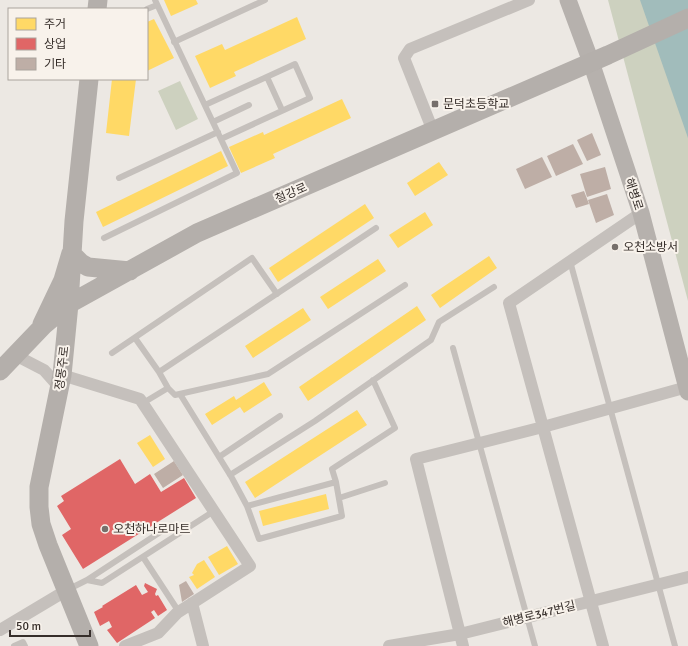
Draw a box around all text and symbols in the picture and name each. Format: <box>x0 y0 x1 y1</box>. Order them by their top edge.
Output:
legend <box>8 8 148 80</box>
text: 주거 <box>44 17 66 32</box>
text: 상업 <box>44 37 66 52</box>
text: 기타 <box>44 57 66 72</box>
place label: 문덕초등학교 <box>443 97 509 112</box>
marker: 문덕초등학교 <box>430 99 440 109</box>
street label: 해병로 <box>621 176 646 212</box>
street label: 철강로 <box>273 180 309 207</box>
place label: 오천소방서 <box>623 240 678 255</box>
marker: 오천소방서 <box>610 242 620 252</box>
street label: 정몽주로 <box>52 345 73 391</box>
place label: 오천하나로마트 <box>113 522 190 537</box>
marker: 오천하나로마트 <box>100 524 110 534</box>
street label: 해병로347번길 <box>501 598 577 631</box>
scale bar <box>10 612 90 638</box>
text: 50 m <box>16 619 41 634</box>

